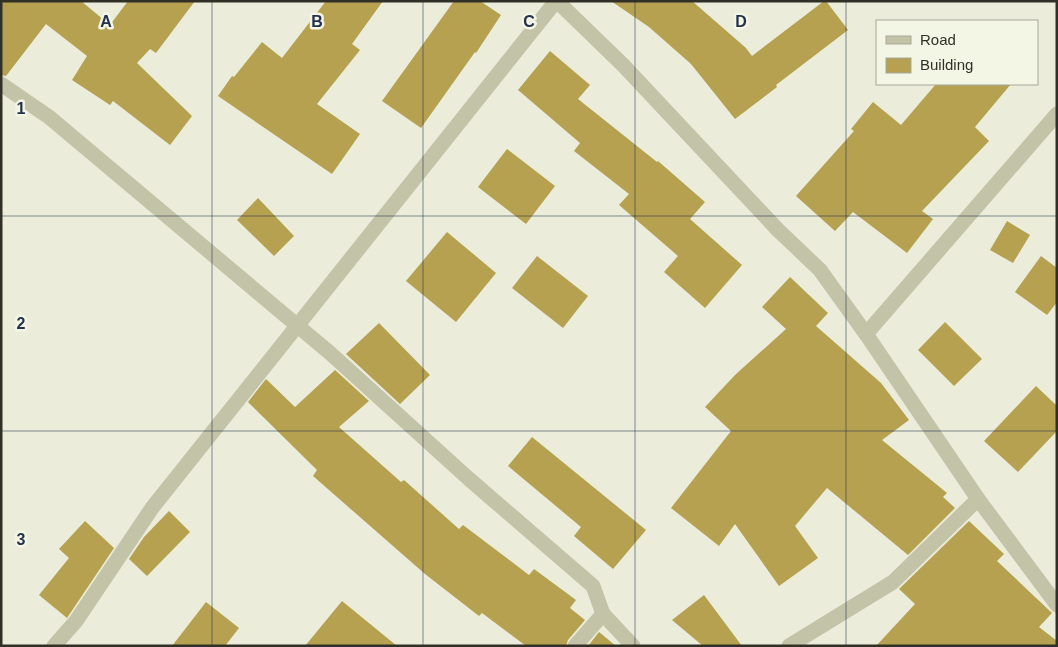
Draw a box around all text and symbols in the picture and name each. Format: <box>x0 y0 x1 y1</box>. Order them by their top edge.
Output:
text: A <box>100 13 112 30</box>
text: B <box>311 13 323 30</box>
text: C <box>523 13 535 30</box>
text: D <box>735 13 747 30</box>
legend <box>876 20 1038 85</box>
text: Road <box>920 31 956 48</box>
text: Building <box>920 56 973 73</box>
text: 1 <box>17 100 26 117</box>
text: 2 <box>17 315 26 332</box>
text: 3 <box>17 531 26 548</box>

